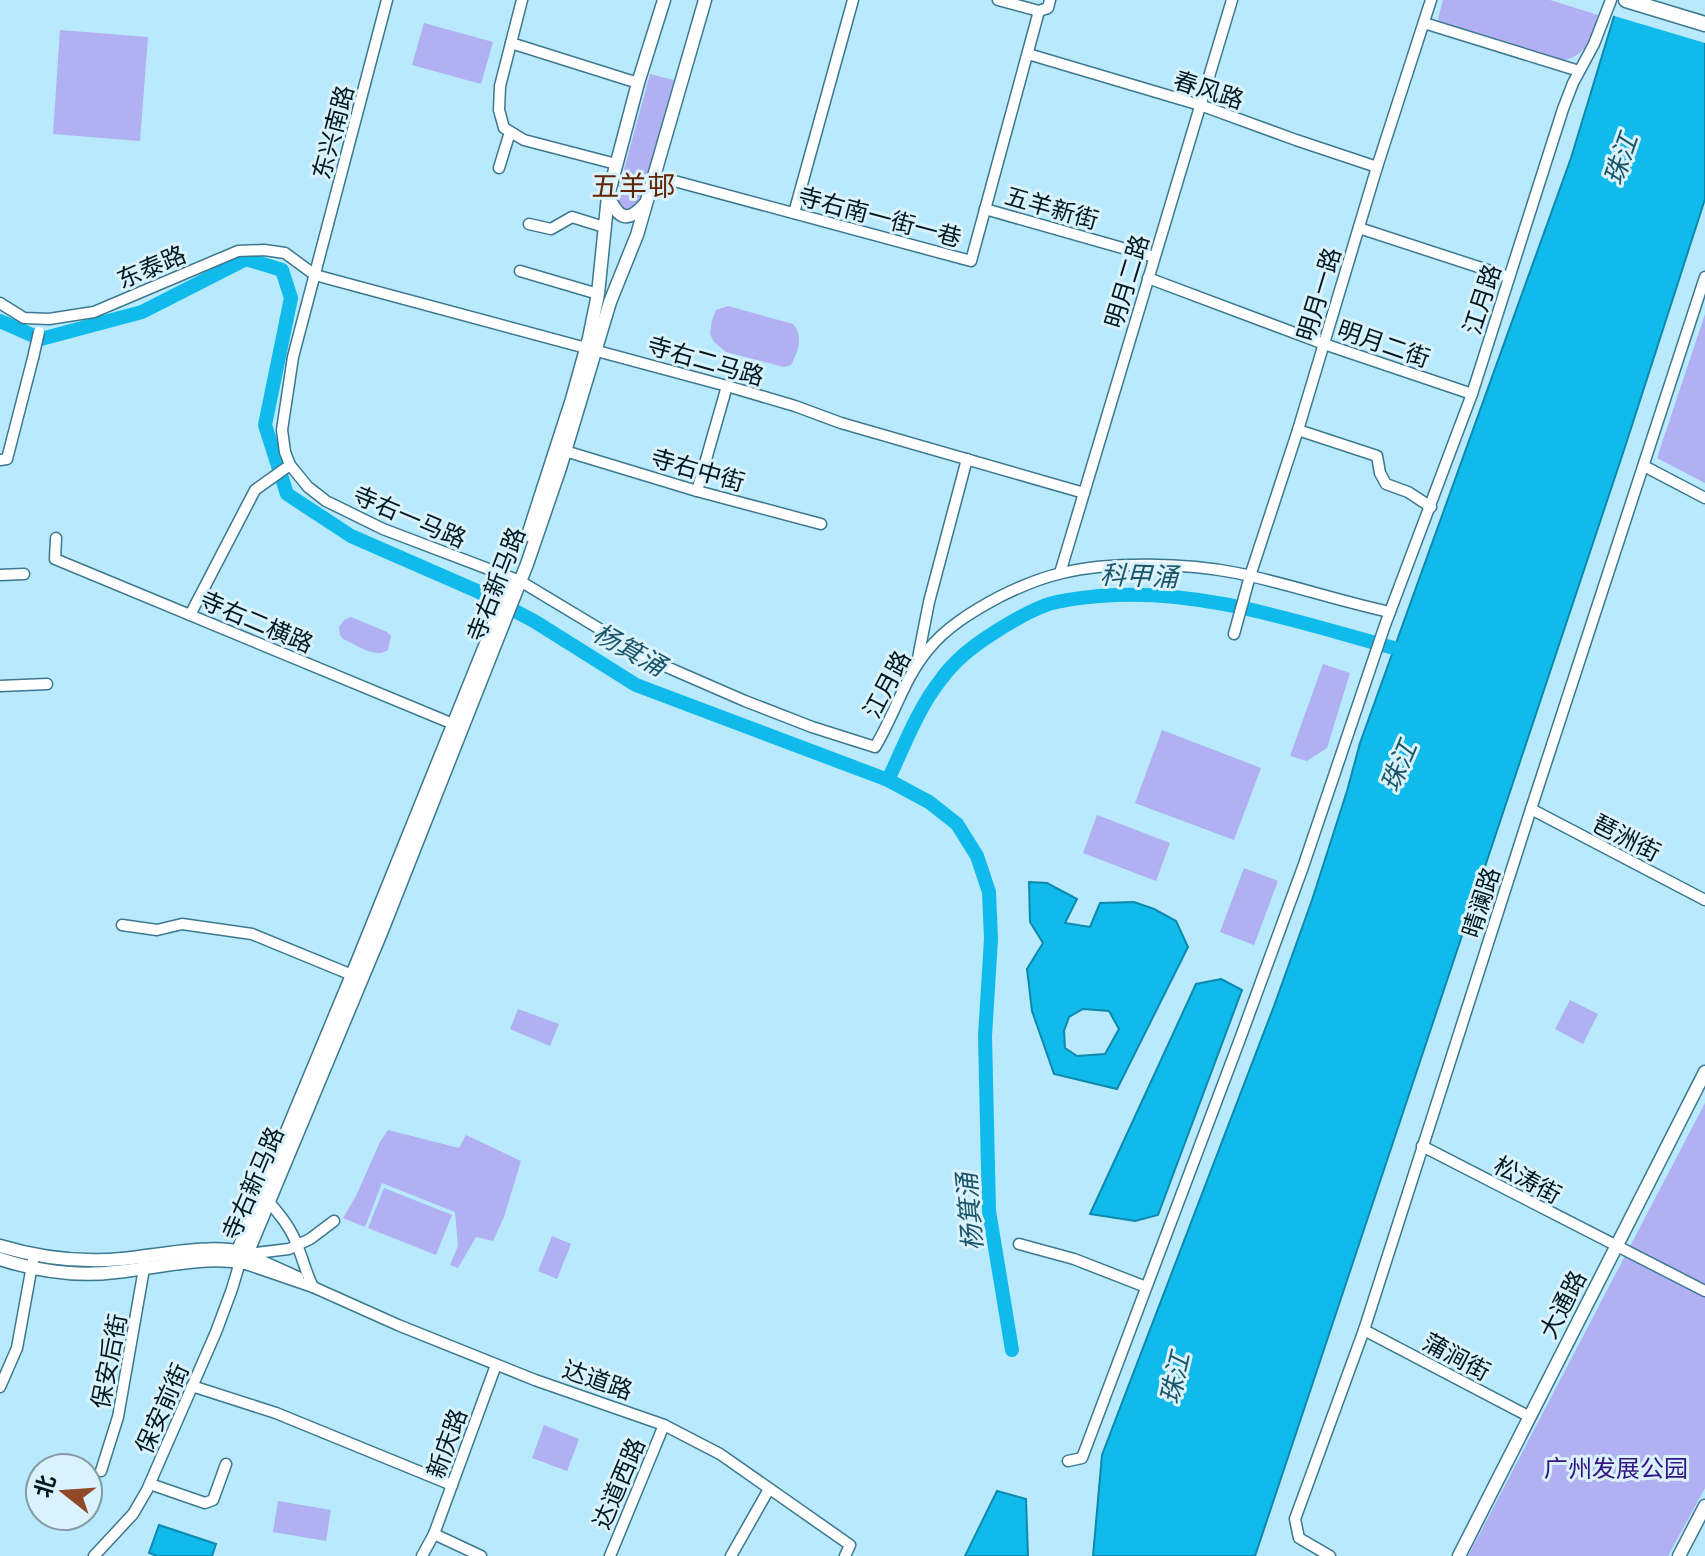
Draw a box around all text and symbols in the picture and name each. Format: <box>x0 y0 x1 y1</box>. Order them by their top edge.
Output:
street label: 春风路 <box>1170 62 1248 116</box>
street label: 东兴南路 <box>304 81 360 183</box>
water label: 珠江 <box>1595 126 1646 189</box>
district label: 五羊邨 <box>591 166 675 204</box>
street label: 寺右南一街一巷 <box>795 178 965 254</box>
street label: 五羊新街 <box>1001 178 1103 236</box>
street label: 明月二路 <box>1096 230 1156 332</box>
street label: 东泰路 <box>111 237 191 295</box>
street label: 明月一路 <box>1288 243 1348 345</box>
street label: 江月路 <box>1454 260 1508 338</box>
street label: 明月二街 <box>1333 312 1435 374</box>
street label: 寺右二马路 <box>644 328 768 392</box>
street label: 寺右中街 <box>647 440 749 498</box>
street label: 寺右一马路 <box>348 477 472 555</box>
street label: 寺右新马路 <box>458 522 532 646</box>
water label: 科甲涌 <box>1099 556 1182 594</box>
street label: 寺右二横路 <box>195 582 319 660</box>
water label: 杨箕涌 <box>587 614 675 685</box>
street label: 江月路 <box>855 644 917 724</box>
water label: 珠江 <box>1371 732 1426 797</box>
street label: 琶洲街 <box>1587 806 1667 868</box>
street label: 晴澜路 <box>1453 863 1507 941</box>
street label: 寺右新马路 <box>213 1121 291 1245</box>
street label: 松涛街 <box>1488 1148 1568 1210</box>
water label: 杨箕涌 <box>947 1169 990 1252</box>
street label: 大通路 <box>1531 1264 1593 1344</box>
street label: 保安后街 <box>83 1311 133 1411</box>
street label: 蒲涧街 <box>1417 1325 1497 1387</box>
water label: 珠江 <box>1151 1346 1198 1407</box>
street label: 达道路 <box>559 1352 637 1406</box>
street label: 保安前街 <box>126 1357 196 1459</box>
street label: 新庆路 <box>418 1404 474 1482</box>
street label: 达道西路 <box>584 1432 652 1534</box>
park label: 广州发展公园 <box>1544 1451 1688 1484</box>
north arrow <box>24 1452 104 1532</box>
text: 北 <box>27 1471 62 1501</box>

